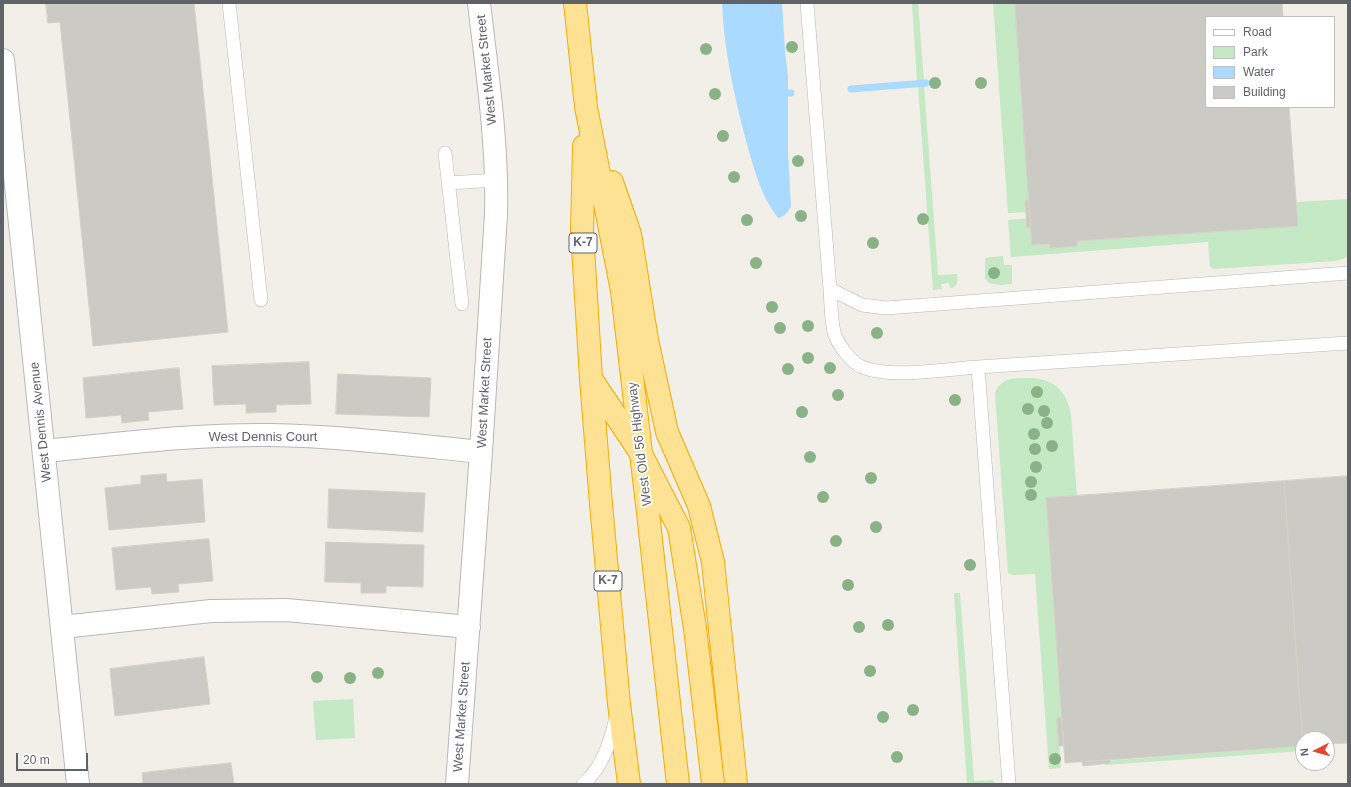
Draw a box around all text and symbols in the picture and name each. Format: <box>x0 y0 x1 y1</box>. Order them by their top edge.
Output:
street label: West Market Street <box>473 14 501 126</box>
legend <box>1205 16 1335 108</box>
text: Road <box>1243 25 1272 39</box>
text: Park <box>1243 45 1268 59</box>
text: Water <box>1243 65 1275 79</box>
text: Building <box>1243 85 1286 99</box>
road number: K-7 <box>569 233 597 253</box>
street label: West Market Street <box>474 337 496 449</box>
street label: West Dennis Avenue <box>27 361 55 483</box>
street label: West Old 56 Highway <box>625 381 655 507</box>
street label: West Dennis Court <box>209 429 317 445</box>
road number: K-7 <box>594 571 622 591</box>
street label: West Market Street <box>450 661 474 773</box>
north arrow <box>1295 731 1335 771</box>
scale bar <box>18 745 90 771</box>
text: N <box>1298 748 1310 757</box>
text: 20 m <box>23 753 50 767</box>

